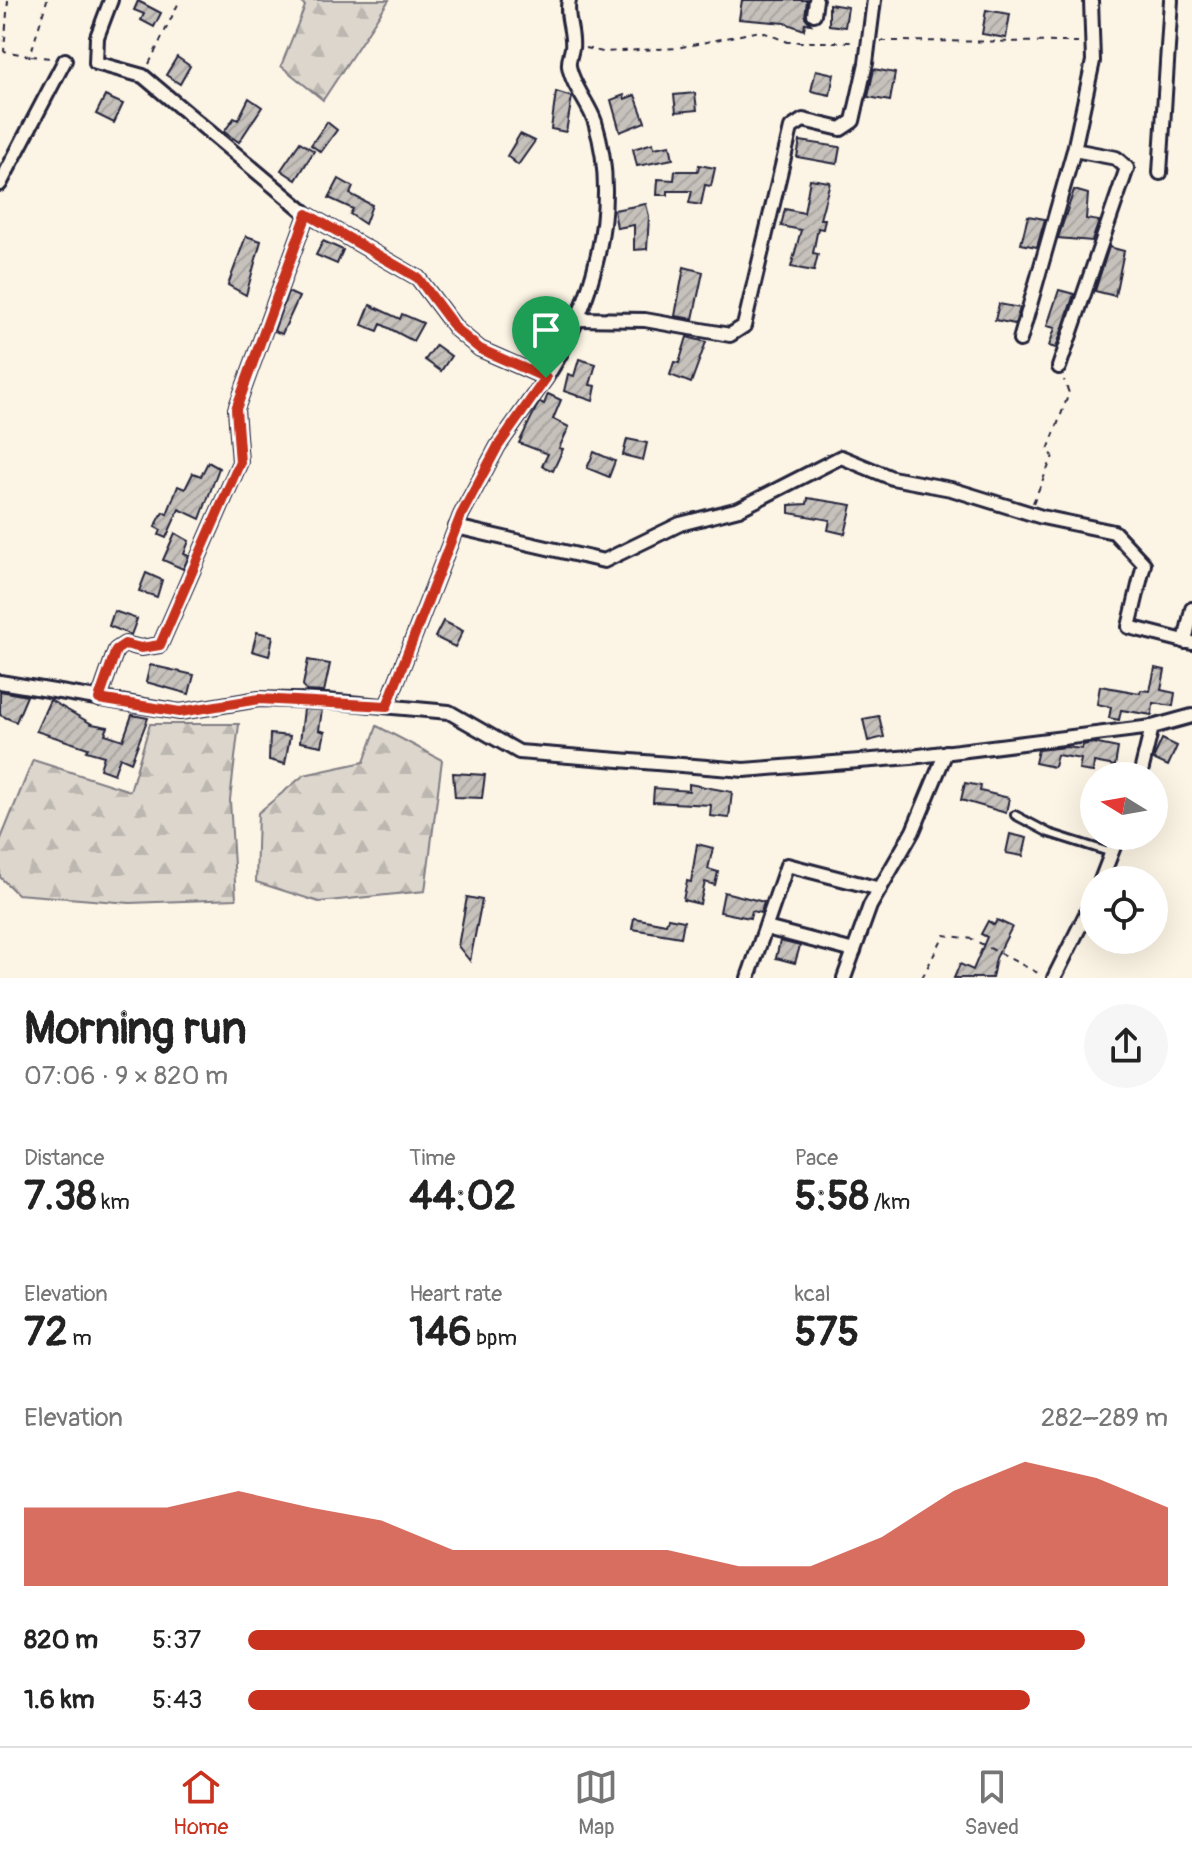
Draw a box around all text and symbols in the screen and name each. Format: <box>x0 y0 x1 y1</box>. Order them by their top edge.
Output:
pin <box>512 296 580 378</box>
icon: arrive <box>524 308 568 352</box>
north arrow <box>1080 762 1168 850</box>
map controls <box>1080 762 1168 954</box>
button: locate <box>1080 866 1168 954</box>
text: Morning run <box>24 1002 247 1057</box>
button: share <box>1084 1004 1168 1088</box>
text: 07:06 · 9 × 820 m <box>24 1060 228 1092</box>
text: Distance <box>24 1144 104 1172</box>
text: Time <box>409 1144 455 1172</box>
text: Pace <box>795 1144 838 1172</box>
text: 7.38 <box>24 1172 96 1221</box>
text: 44:02 <box>409 1172 516 1221</box>
text: 5:58 <box>795 1172 869 1221</box>
text: km <box>96 1188 130 1216</box>
text: /km <box>869 1188 910 1216</box>
text: Elevation <box>24 1280 108 1308</box>
text: Heart rate <box>409 1280 502 1308</box>
text: kcal <box>795 1280 830 1308</box>
text: 72 <box>24 1308 68 1357</box>
text: 146 <box>409 1308 471 1357</box>
text: 575 <box>795 1308 859 1357</box>
text: m <box>68 1324 92 1352</box>
text: bpm <box>471 1324 517 1352</box>
text: Elevation <box>24 1402 123 1434</box>
text: 282–289 m <box>1041 1402 1168 1434</box>
text: 820 m <box>24 1624 98 1656</box>
text: 5:37 <box>152 1624 201 1656</box>
text: 1.6 km <box>24 1684 95 1716</box>
text: 5:43 <box>152 1684 203 1716</box>
tab: Home <box>173 1765 228 1841</box>
tab: Map <box>574 1765 618 1841</box>
tab: Saved <box>964 1765 1019 1841</box>

